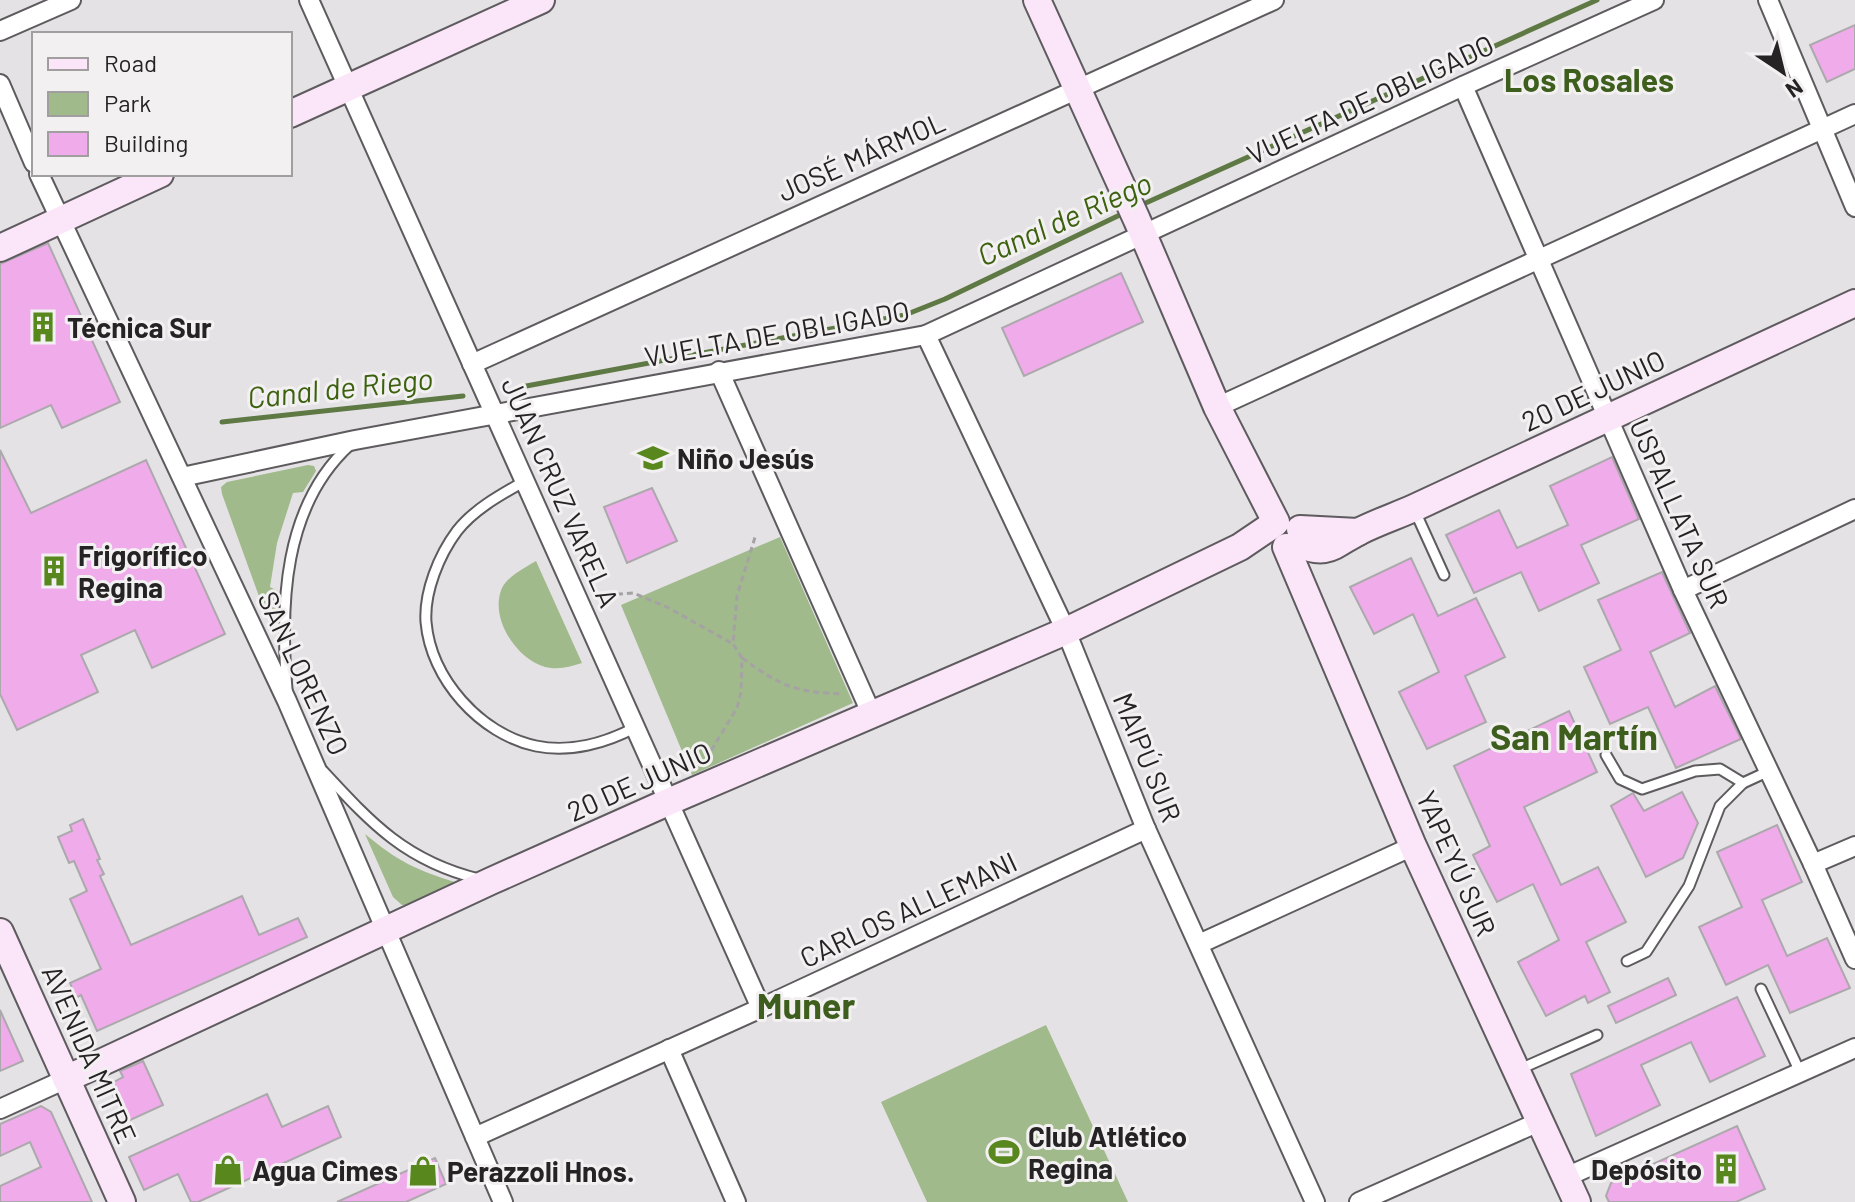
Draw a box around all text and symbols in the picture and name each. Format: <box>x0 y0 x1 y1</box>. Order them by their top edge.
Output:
street label: VUELTA DE OBLIGADO <box>1241 27 1499 171</box>
legend <box>32 32 292 176</box>
north arrow <box>1743 32 1823 112</box>
text: Road <box>104 48 157 77</box>
district label: Los Rosales <box>1504 60 1674 98</box>
text: N <box>1782 74 1808 104</box>
text: Park <box>104 88 151 117</box>
street label: JOSÉ MÁRMOL <box>772 104 950 208</box>
text: Building <box>104 128 188 157</box>
water label: Canal de Riego <box>971 164 1157 272</box>
street label: VUELTA DE OBLIGADO <box>642 293 912 373</box>
building icon: Técnica Sur <box>26 310 60 344</box>
place label: Técnica Sur <box>67 310 212 344</box>
street label: 20 DE JUNIO <box>1516 342 1670 438</box>
water label: Canal de Riego <box>245 359 435 415</box>
street label: JUAN CRUZ VARELA <box>495 372 627 612</box>
street label: USPALLATA SUR <box>1623 413 1737 613</box>
school or university icon: Niño Jesús <box>636 441 670 475</box>
place label: Niño Jesús <box>677 441 814 475</box>
place label: Frigorífico Regina <box>78 538 208 604</box>
building icon: Frigorífico Regina <box>37 554 71 588</box>
street label: SAN LORENZO <box>251 586 357 760</box>
street label: MAIPÚ SUR <box>1107 687 1189 827</box>
district label: San Martín <box>1490 714 1658 757</box>
street label: 20 DE JUNIO <box>562 734 716 828</box>
street label: YAPEYÚ SUR <box>1410 785 1504 941</box>
street label: CARLOS ALLEMANI <box>794 844 1022 974</box>
street label: AVENIDA MITRE <box>36 960 144 1148</box>
district label: Muner <box>757 983 855 1026</box>
place label: Club Atlético Regina <box>1028 1119 1187 1185</box>
sports icon: Club Atlético Regina <box>987 1135 1021 1169</box>
place label: Depósito <box>1591 1152 1702 1186</box>
building icon: Depósito <box>1709 1152 1743 1186</box>
shop icon: Agua Cimes <box>211 1153 245 1187</box>
place label: Agua Cimes <box>252 1153 398 1187</box>
shop icon: Perazzoli Hnos. <box>406 1154 440 1188</box>
place label: Perazzoli Hnos. <box>447 1154 635 1188</box>

